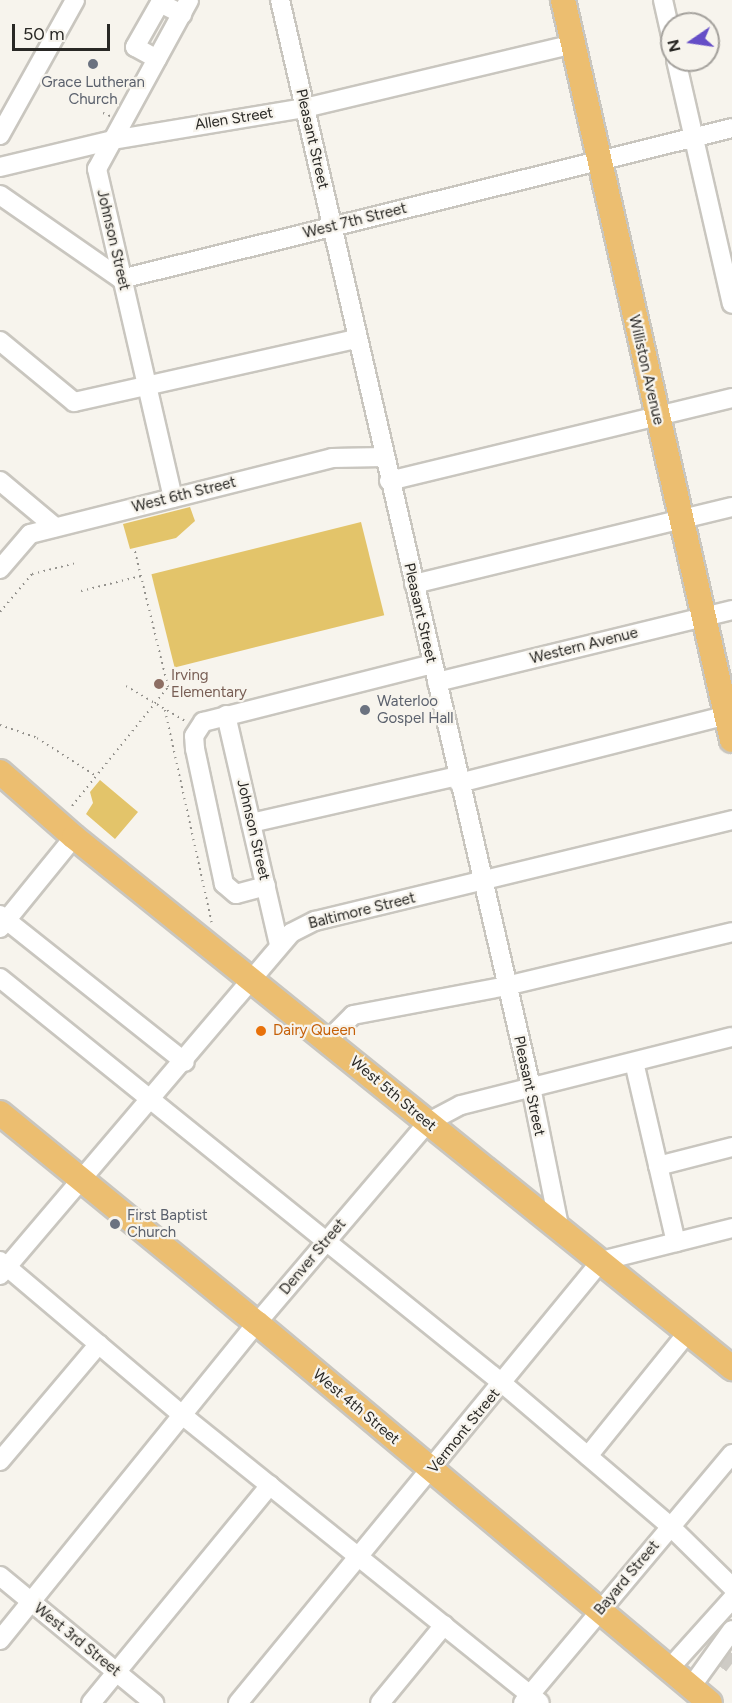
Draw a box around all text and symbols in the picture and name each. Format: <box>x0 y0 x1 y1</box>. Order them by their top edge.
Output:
scale bar <box>15 12 112 50</box>
north arrow <box>660 12 720 72</box>
text: 50 m <box>23 23 65 45</box>
text: N <box>663 38 685 54</box>
marker: Grace Lutheran Church <box>86 57 100 71</box>
place label: Grace Lutheran Church <box>41 73 145 108</box>
street label: Pleasant Street <box>292 87 332 191</box>
street label: Allen Street <box>194 104 274 134</box>
street label: Johnson Street <box>93 188 133 292</box>
street label: West 7th Street <box>301 199 409 243</box>
street label: Williston Avenue <box>625 313 667 427</box>
street label: West 6th Street <box>130 473 238 517</box>
street label: Pleasant Street <box>400 561 440 665</box>
street label: Western Avenue <box>528 624 640 668</box>
place label: Irving Elementary <box>171 666 247 701</box>
marker: Irving Elementary <box>152 677 166 691</box>
place label: Waterloo Gospel Hall <box>377 692 454 727</box>
marker: Waterloo Gospel Hall <box>358 703 372 717</box>
street label: Johnson Street <box>233 778 273 882</box>
street label: Baltimore Street <box>307 889 417 933</box>
place label: Dairy Queen <box>273 1022 356 1040</box>
marker: Dairy Queen <box>254 1024 268 1038</box>
street label: Pleasant Street <box>510 1034 548 1138</box>
street label: West 5th Street <box>346 1053 440 1135</box>
place label: First Baptist Church <box>127 1206 208 1241</box>
street label: Denver Street <box>276 1215 350 1299</box>
marker: First Baptist Church <box>108 1217 122 1231</box>
street label: West 4th Street <box>309 1366 403 1448</box>
street label: Vermont Street <box>424 1385 504 1477</box>
street label: Bayard Street <box>591 1537 663 1619</box>
street label: West 3rd Street <box>30 1600 124 1680</box>

